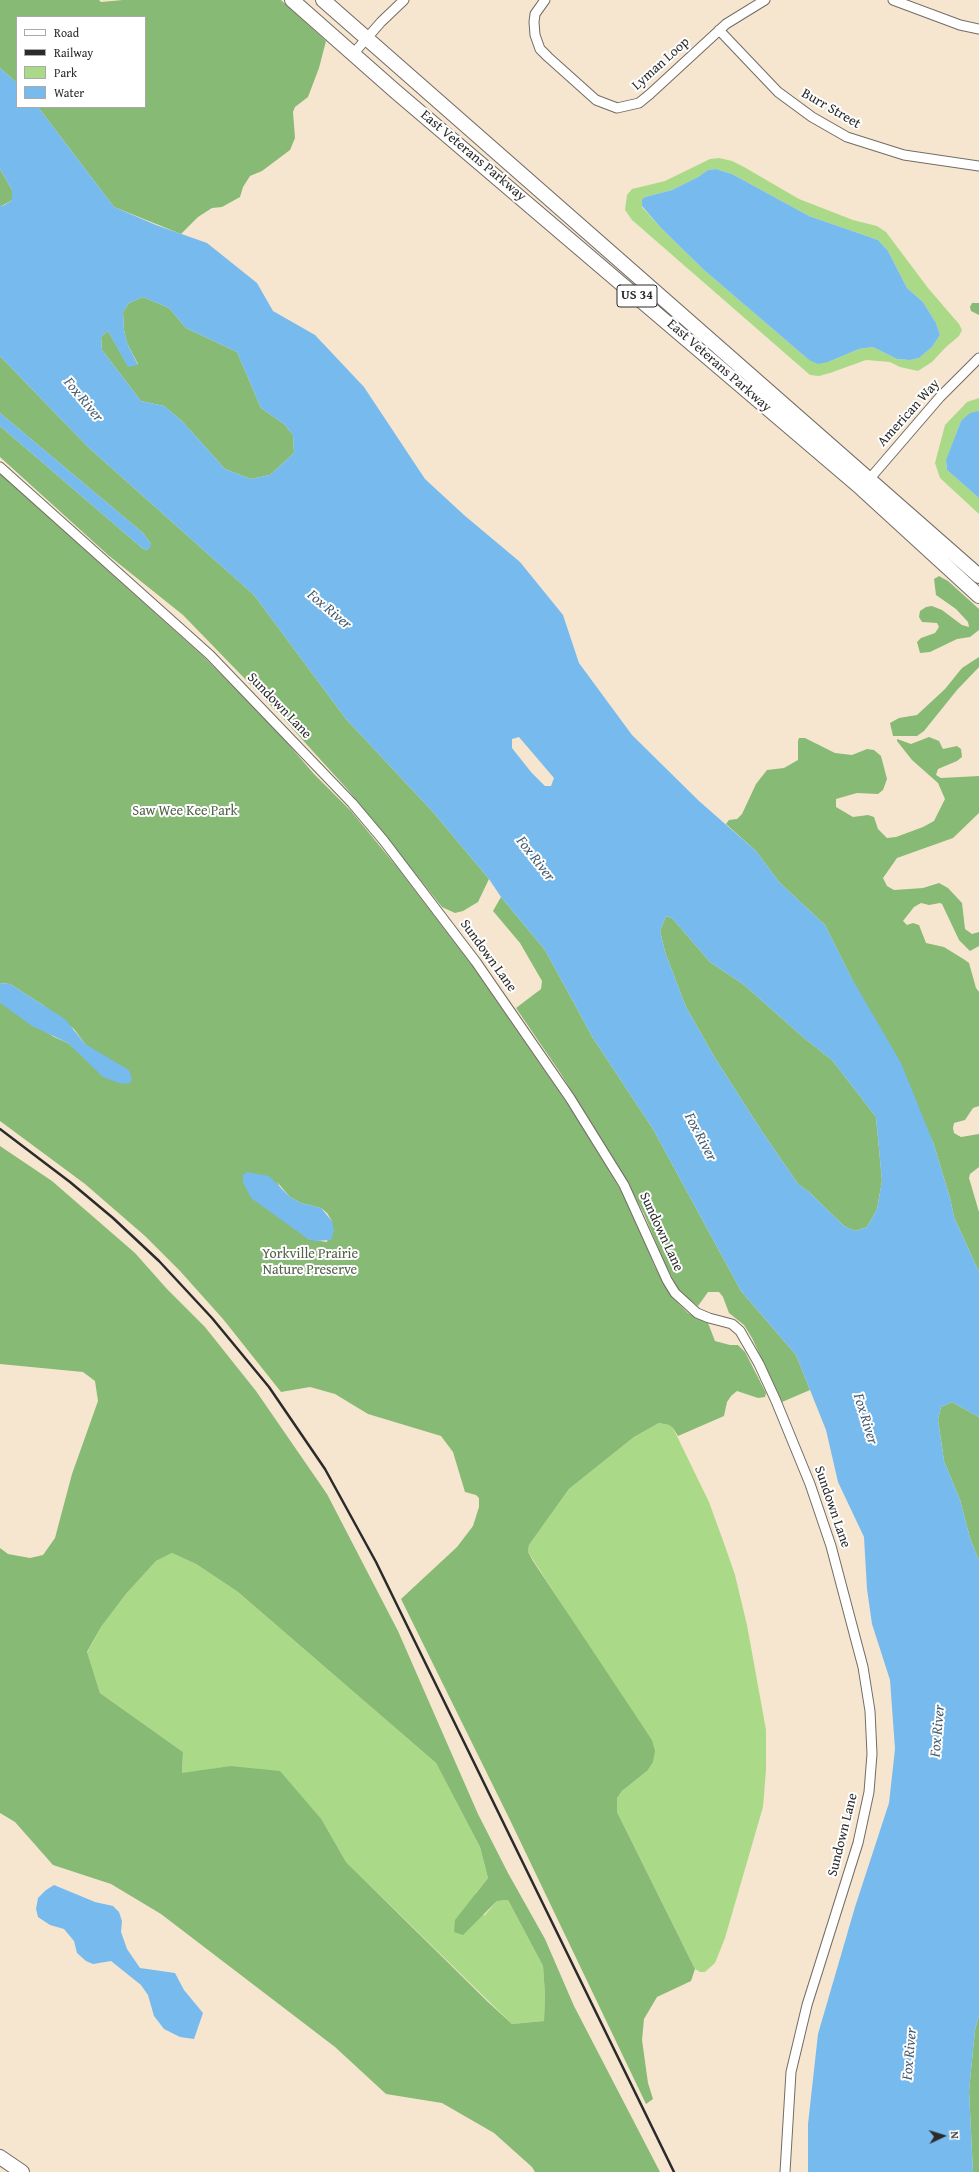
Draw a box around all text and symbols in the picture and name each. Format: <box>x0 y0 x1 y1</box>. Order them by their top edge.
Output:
legend <box>16 16 146 108</box>
text: Road <box>54 24 79 41</box>
street label: Lyman Loop <box>629 34 693 94</box>
text: Railway <box>54 44 93 61</box>
text: Park <box>54 64 77 81</box>
text: Water <box>54 84 84 101</box>
street label: Burr Street <box>798 85 864 133</box>
street label: East Veterans Parkway <box>417 107 529 205</box>
road number: US 34 <box>617 285 657 307</box>
street label: East Veterans Parkway <box>663 316 775 416</box>
water label: Fox River <box>59 374 107 426</box>
street label: American Way <box>874 376 944 450</box>
water label: Fox River <box>303 586 355 634</box>
street label: Sundown Lane <box>243 669 315 743</box>
park label: Saw Wee Kee Park <box>132 803 238 819</box>
water label: Fox River <box>512 833 558 885</box>
street label: Sundown Lane <box>456 917 520 995</box>
water label: Fox River <box>680 1110 720 1164</box>
street label: Sundown Lane <box>635 1190 687 1274</box>
park label: Yorkville Prairie Nature Preserve <box>262 1246 358 1278</box>
water label: Fox River <box>849 1391 881 1447</box>
street label: Sundown Lane <box>810 1464 854 1550</box>
water label: Fox River <box>927 1704 949 1758</box>
street label: Sundown Lane <box>825 1792 861 1878</box>
water label: Fox River <box>899 2027 921 2081</box>
north arrow <box>923 2116 963 2156</box>
text: N <box>947 2131 963 2139</box>

